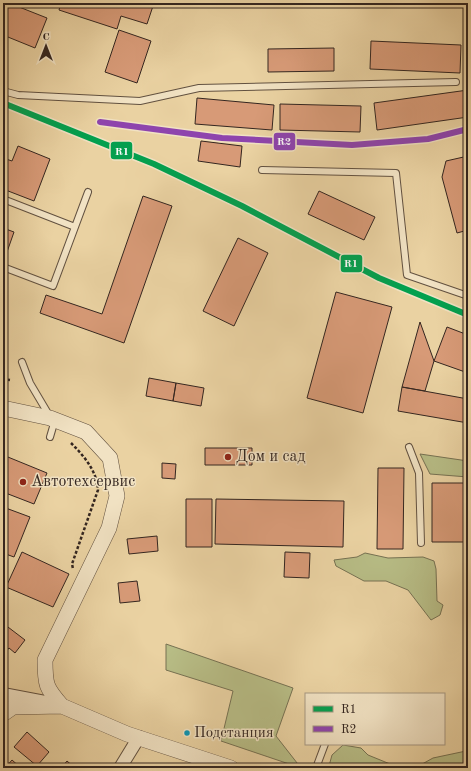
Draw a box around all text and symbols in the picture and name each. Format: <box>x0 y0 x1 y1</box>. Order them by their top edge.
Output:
north arrow <box>26 26 66 66</box>
text: С <box>42 32 50 43</box>
line badge: R2 <box>273 132 296 151</box>
text: R2 <box>277 137 291 148</box>
line badge: R1 <box>110 141 133 160</box>
text: R1 <box>115 147 129 158</box>
line badge: R1 <box>340 254 363 273</box>
text: R1 <box>344 259 358 270</box>
place label: Дом и сад <box>236 449 305 465</box>
marker: Дом и сад <box>223 452 233 462</box>
place label: Автотехсервис <box>31 474 135 490</box>
marker: Автотехсервис <box>18 477 28 487</box>
legend <box>305 693 445 745</box>
text: R1 <box>341 704 357 716</box>
text: R2 <box>341 724 357 736</box>
place label: Подстанция <box>194 726 274 741</box>
marker: Подстанция <box>182 728 192 738</box>

